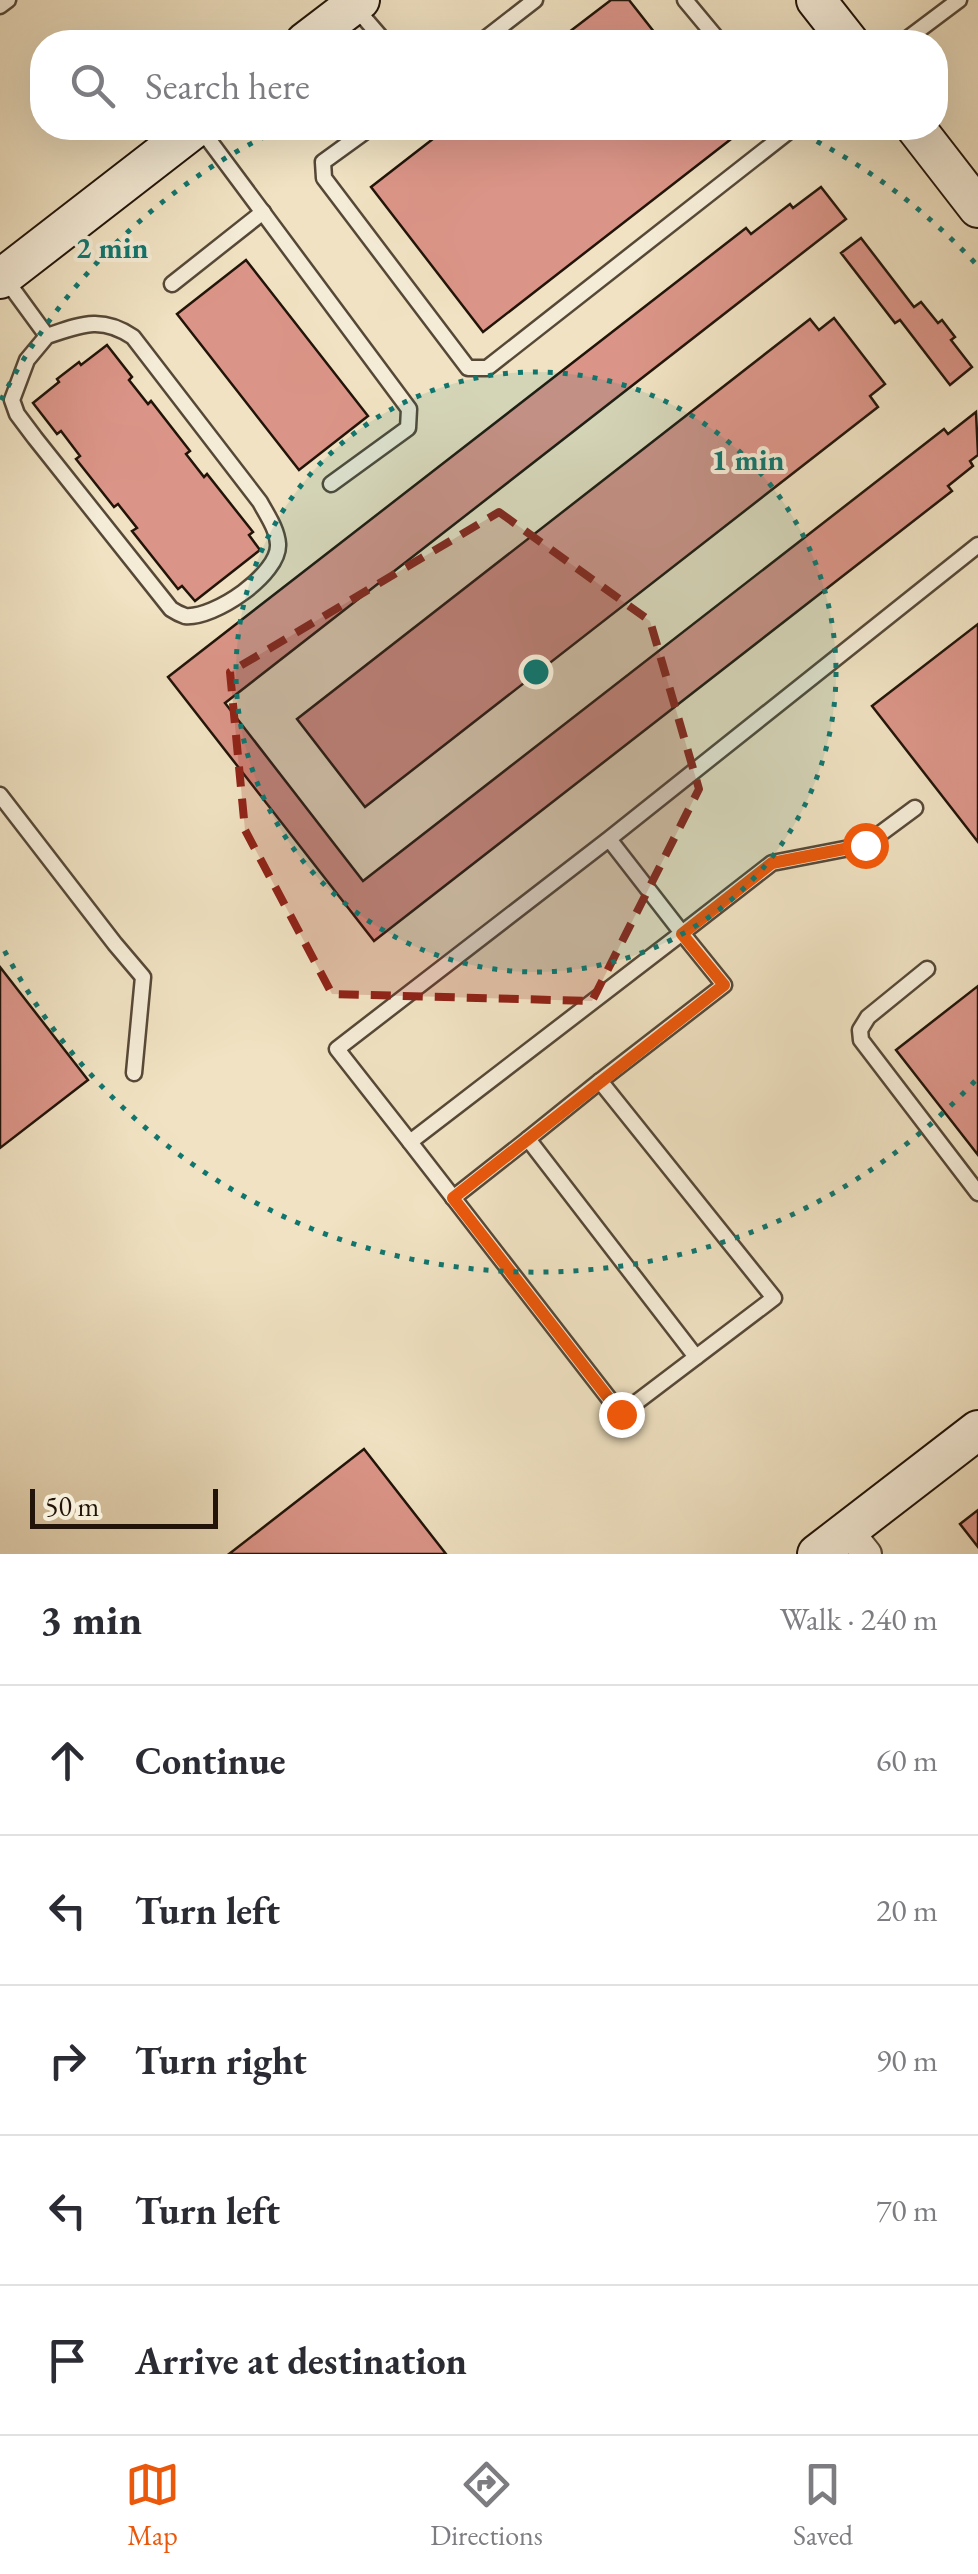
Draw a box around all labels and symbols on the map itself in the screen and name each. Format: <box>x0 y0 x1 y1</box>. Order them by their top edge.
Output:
text: 2 min <box>75 228 149 267</box>
text: 1 min <box>711 440 785 479</box>
centre of rings <box>518 654 554 690</box>
route start <box>843 823 889 869</box>
route end <box>599 1392 645 1438</box>
scale bar <box>30 1484 218 1528</box>

